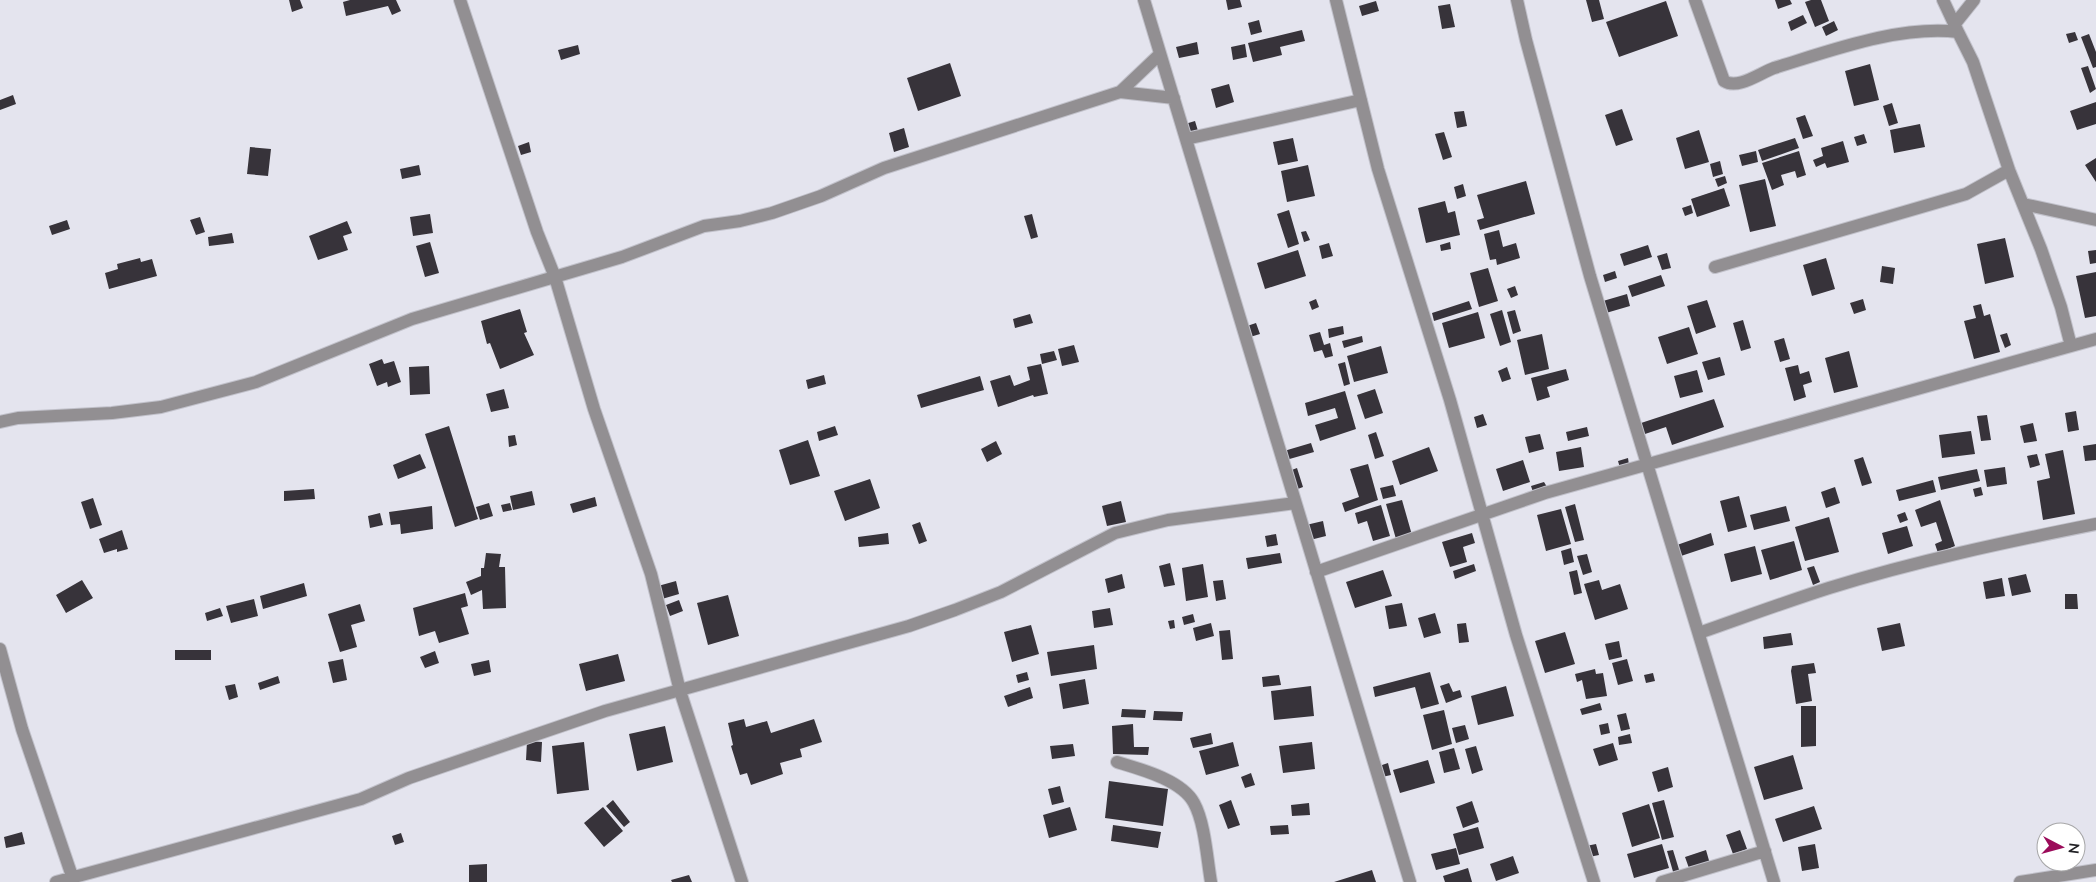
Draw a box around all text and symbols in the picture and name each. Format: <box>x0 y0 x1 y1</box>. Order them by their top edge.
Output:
north arrow <box>2036 822 2086 872</box>
text: N <box>2065 842 2083 855</box>

